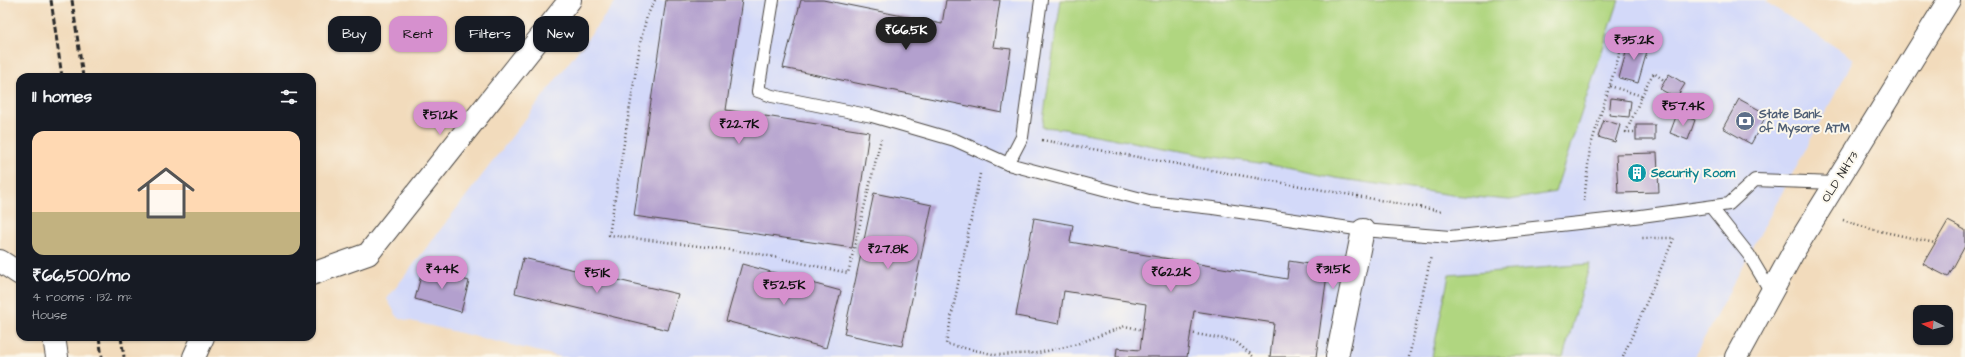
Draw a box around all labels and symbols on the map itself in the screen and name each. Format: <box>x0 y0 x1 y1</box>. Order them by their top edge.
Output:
pin: ₹66.5K <box>873 17 939 51</box>
pin: ₹35.2K <box>1601 27 1667 61</box>
pin: ₹57.4K <box>1650 93 1716 127</box>
pin: ₹51.2K <box>407 102 473 136</box>
place label: State Bank of Mysore ATM <box>1758 106 1850 138</box>
bank icon: State Bank of Mysore ATM <box>1734 110 1756 132</box>
pin: ₹22.7K <box>706 111 772 145</box>
street label: OLD NH73 <box>1818 148 1862 206</box>
building icon: Security Room <box>1626 162 1648 184</box>
place label: Security Room <box>1650 165 1736 183</box>
pin: ₹27.8K <box>855 236 921 270</box>
pin: ₹44K <box>418 256 466 290</box>
pin: ₹31.5K <box>1300 256 1366 290</box>
pin: ₹62.2K <box>1138 259 1204 293</box>
pin: ₹51K <box>573 260 621 294</box>
pin: ₹52.5K <box>751 272 817 306</box>
north arrow <box>1913 305 1953 345</box>

